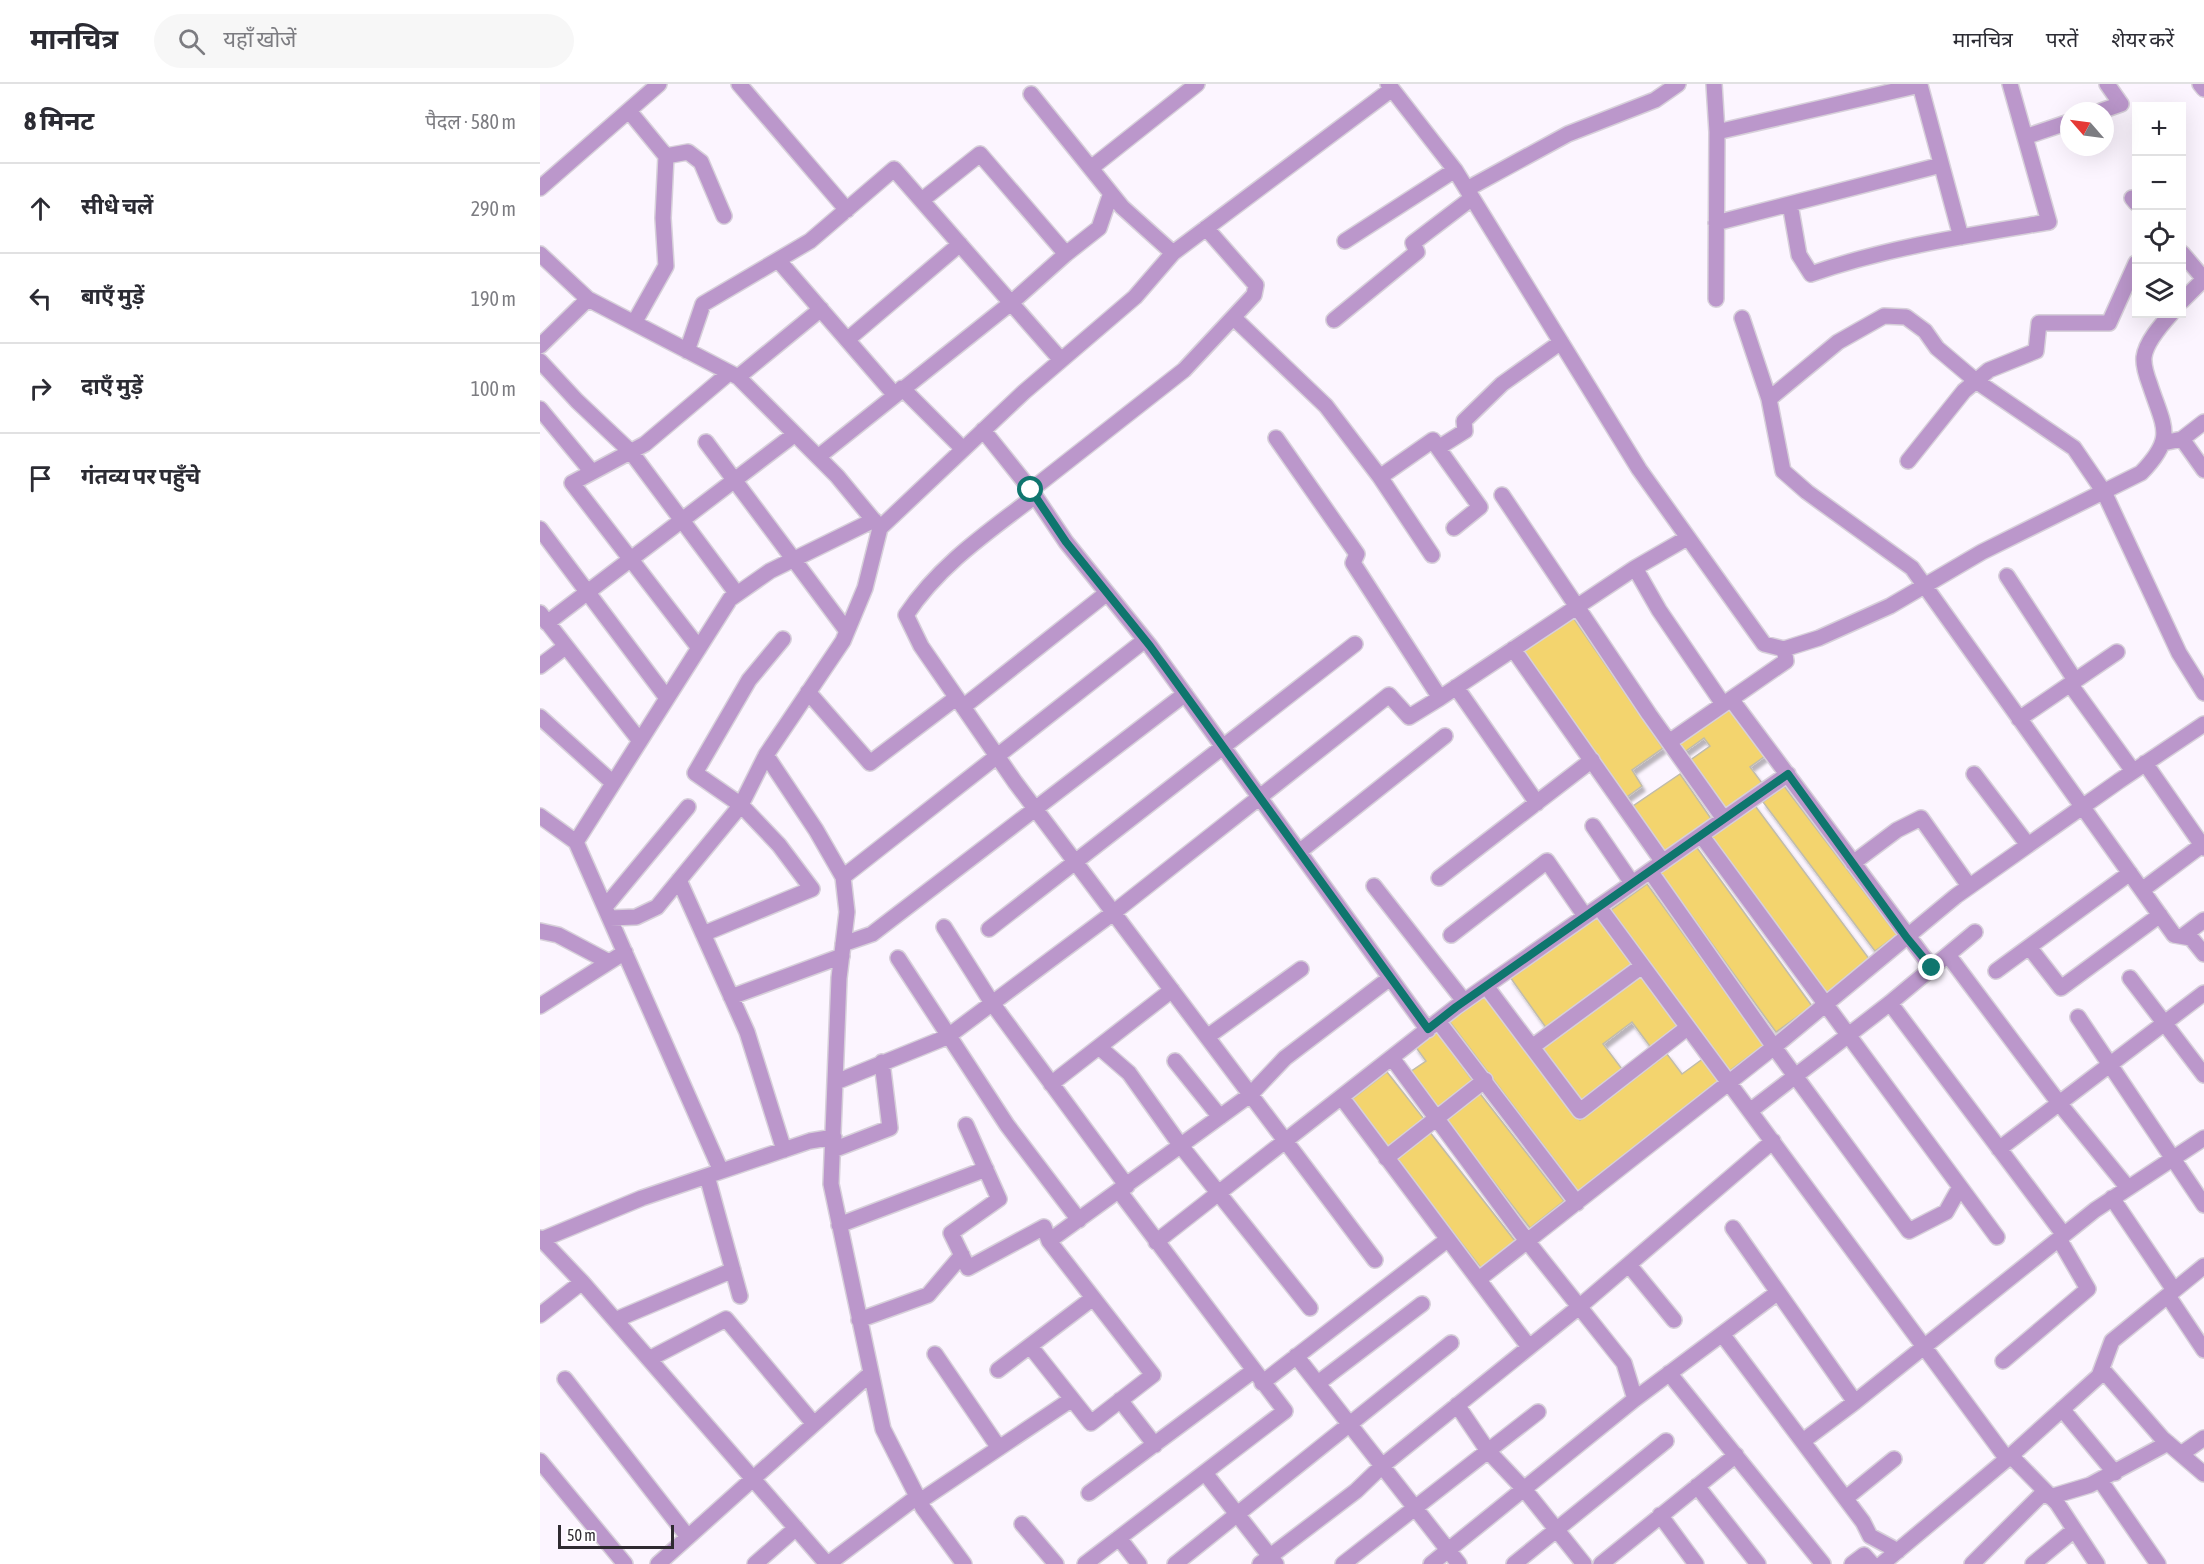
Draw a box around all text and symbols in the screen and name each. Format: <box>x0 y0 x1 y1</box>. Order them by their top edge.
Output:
search box <box>154 14 574 68</box>
text: मानचित्र <box>30 23 118 55</box>
icon: search <box>175 25 208 58</box>
text: यहाँ खोजें <box>223 26 296 52</box>
text: मानचित्र <box>1953 27 2013 51</box>
text: परतें <box>2046 27 2078 51</box>
text: शेयर करें <box>2111 27 2174 51</box>
north arrow <box>2060 102 2114 156</box>
map controls <box>2132 102 2186 318</box>
button: + <box>2132 102 2186 156</box>
text: 8 मिनट <box>24 106 94 136</box>
text: पैदल · 580 m <box>425 110 516 133</box>
button: − <box>2132 156 2186 210</box>
icon: ahead <box>24 192 57 225</box>
text: सीधे चलें <box>81 193 153 219</box>
text: 290 m <box>471 197 516 220</box>
button: locate <box>2132 210 2186 264</box>
button: layers <box>2132 264 2186 318</box>
icon: left <box>24 282 57 315</box>
text: बाएँ मुड़ें <box>81 283 144 309</box>
text: 190 m <box>471 287 516 310</box>
icon: right <box>24 372 57 405</box>
text: दाएँ मुड़ें <box>81 373 143 399</box>
text: 100 m <box>471 377 516 400</box>
icon: arrive <box>24 462 57 495</box>
text: गंतव्य पर पहुँचे <box>81 463 200 489</box>
route start <box>1017 476 1043 502</box>
route end <box>1918 954 1944 980</box>
scale bar <box>558 1522 674 1550</box>
text: 50 m <box>567 1526 596 1544</box>

